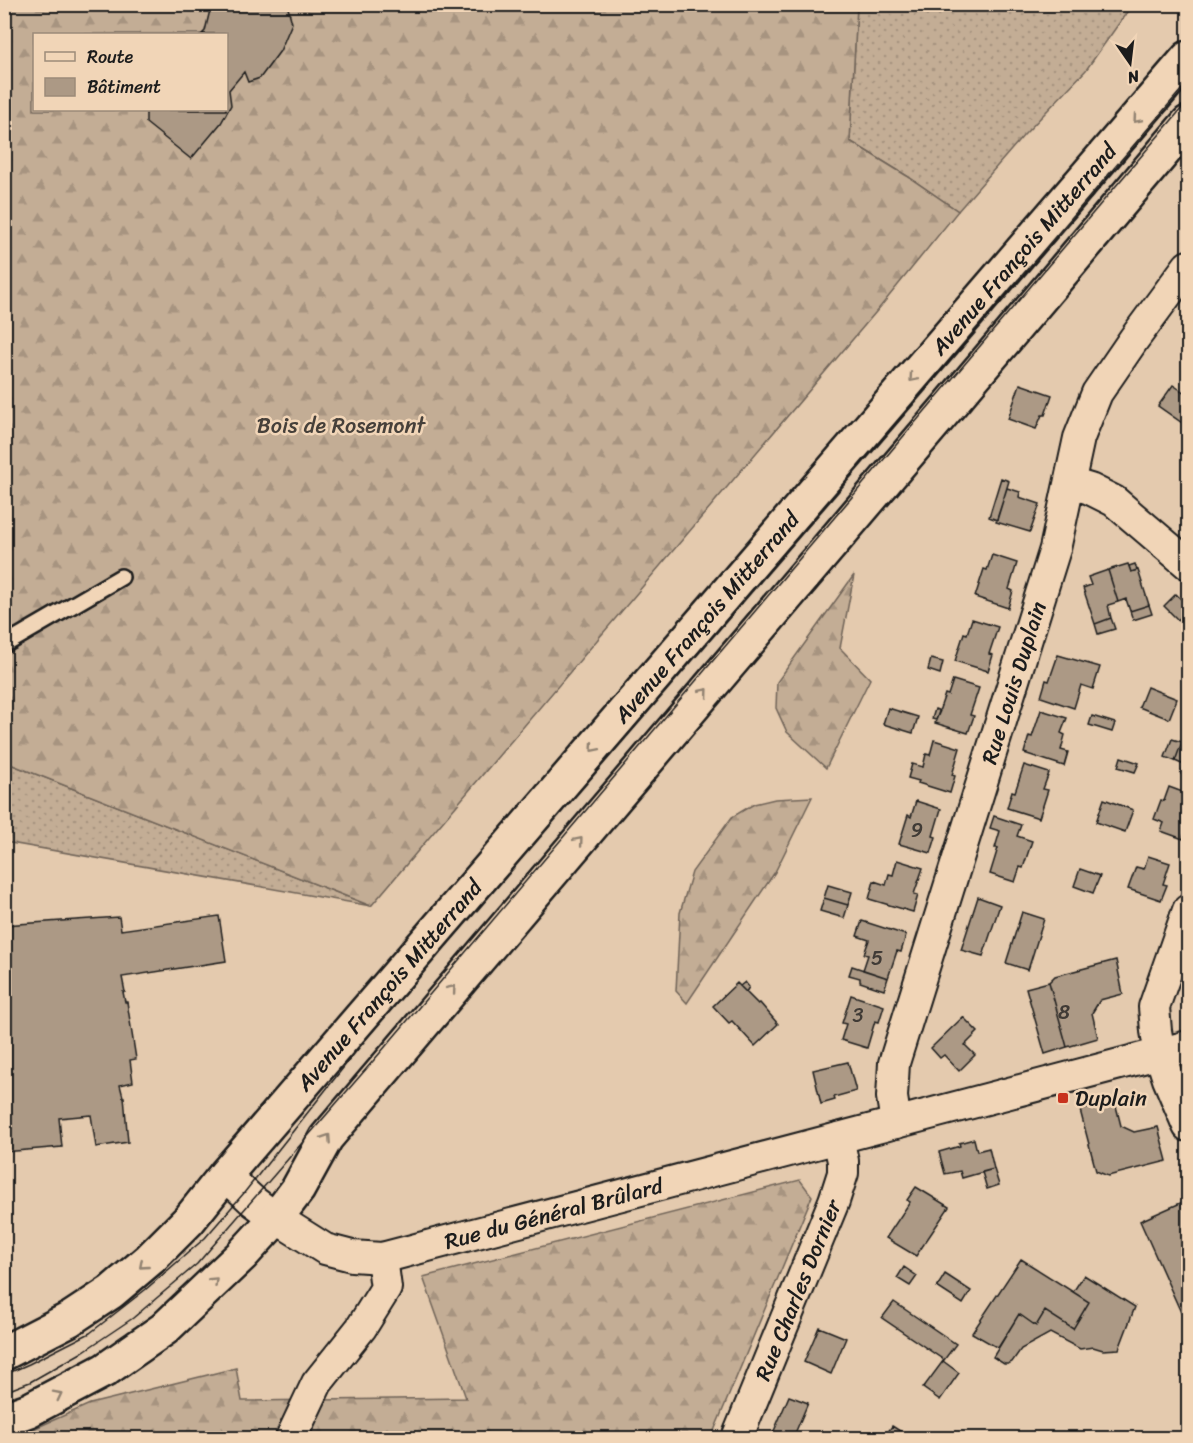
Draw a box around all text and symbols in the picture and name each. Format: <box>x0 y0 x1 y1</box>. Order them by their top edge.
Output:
legend <box>33 33 228 111</box>
north arrow <box>1100 33 1160 93</box>
text: Route <box>87 41 134 73</box>
text: N <box>1124 61 1143 93</box>
text: Bâtiment <box>87 71 161 103</box>
one-way arrow <box>1133 112 1144 123</box>
street label: Avenue François Mitterrand <box>920 133 1127 365</box>
one-way arrow <box>909 371 920 382</box>
park label: Bois de Rosemont <box>257 406 426 445</box>
street label: Avenue François Mitterrand <box>602 501 810 733</box>
street label: Rue Louis Duplain <box>969 596 1057 769</box>
one-way arrow <box>698 688 709 699</box>
one-way arrow <box>590 741 601 752</box>
house number: 9 <box>911 813 923 848</box>
one-way arrow <box>572 837 583 848</box>
street label: Avenue François Mitterrand <box>285 869 493 1101</box>
house number: 5 <box>871 941 883 976</box>
one-way arrow <box>445 985 456 996</box>
house number: 8 <box>1058 995 1070 1030</box>
house number: 3 <box>853 998 864 1033</box>
place label: Duplain <box>1075 1079 1147 1118</box>
marker: Duplain <box>1056 1091 1070 1105</box>
one-way arrow <box>320 1134 331 1145</box>
street label: Rue du Général Brûlard <box>440 1165 668 1260</box>
street label: Rue Charles Dornier <box>743 1192 853 1387</box>
one-way arrow <box>139 1257 150 1268</box>
one-way arrow <box>208 1277 218 1288</box>
one-way arrow <box>51 1391 62 1402</box>

